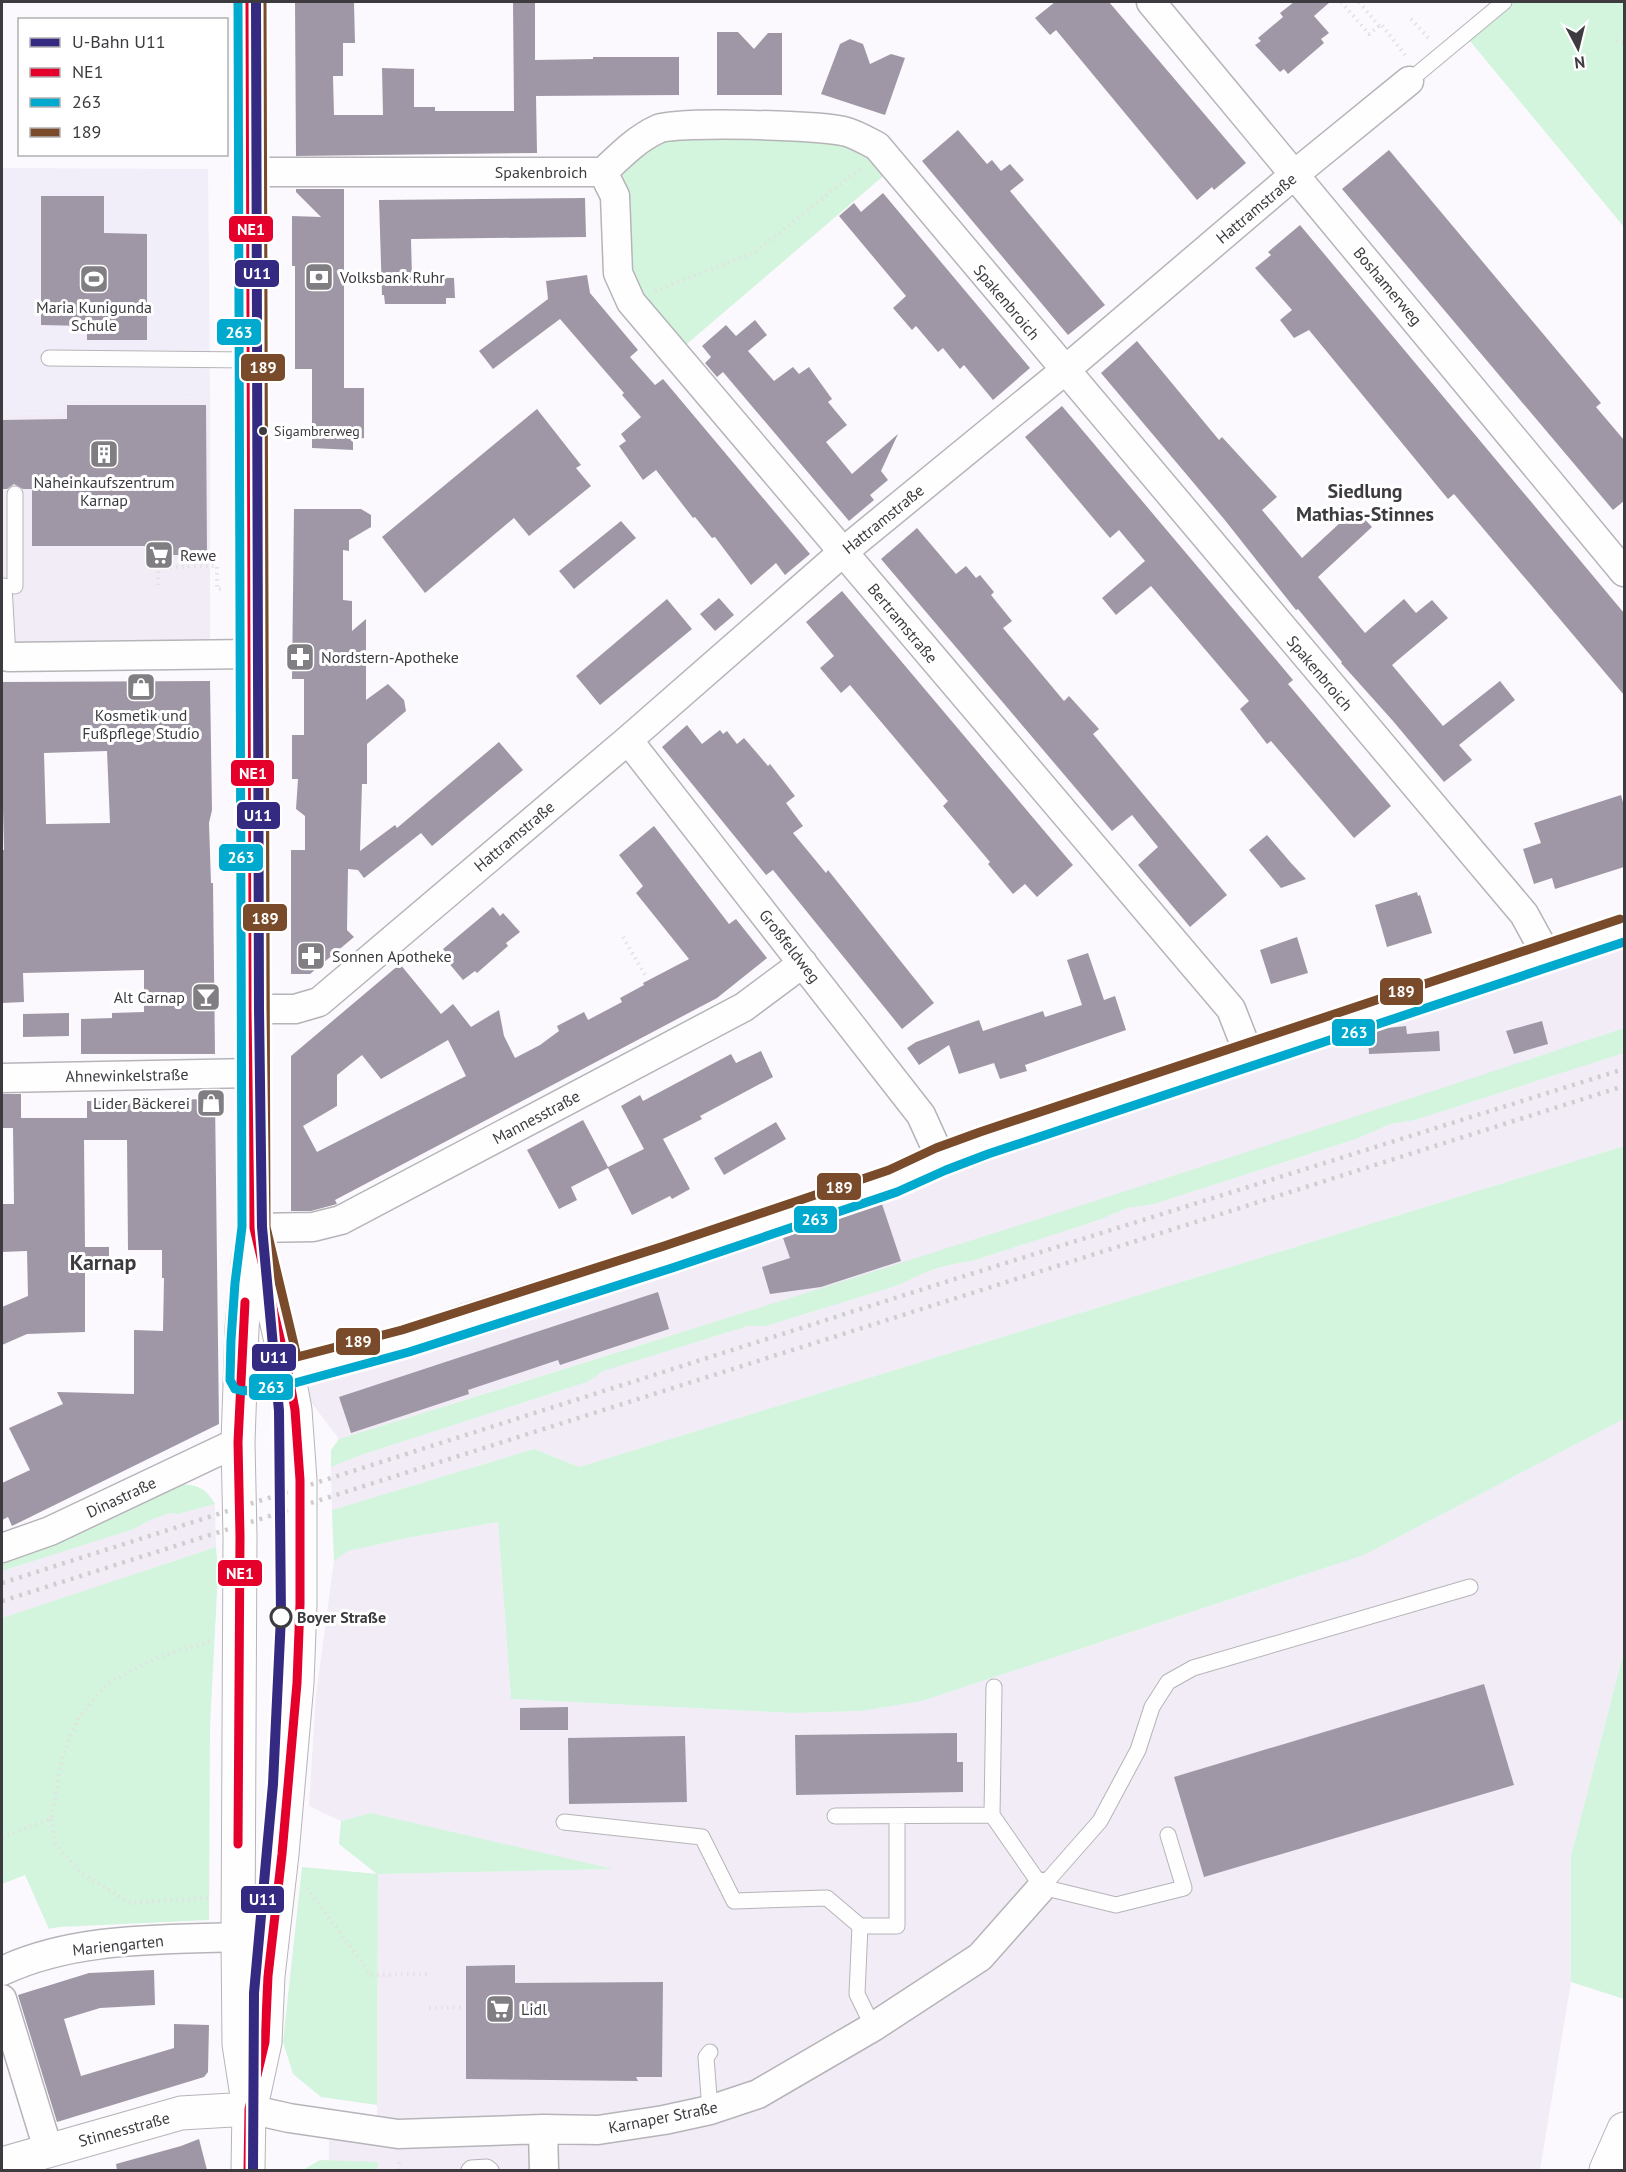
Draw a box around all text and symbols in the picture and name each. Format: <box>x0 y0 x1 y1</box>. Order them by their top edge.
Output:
legend <box>18 18 228 156</box>
north arrow <box>1548 18 1608 78</box>
text: U-Bahn U11 <box>72 30 166 53</box>
text: N <box>1573 52 1586 73</box>
text: NE1 <box>72 60 104 83</box>
text: 263 <box>72 90 101 113</box>
text: 189 <box>72 120 101 143</box>
street label: Spakenbroich <box>495 162 587 182</box>
street label: Hattramstraße <box>1212 169 1300 247</box>
line badge: NE1 <box>228 215 274 243</box>
text: NE1 <box>237 219 265 239</box>
street label: Boshamerweg <box>1349 243 1427 329</box>
line badge: U11 <box>234 259 280 288</box>
street label: Spakenbroich <box>970 260 1044 344</box>
bank icon: Volksbank Ruhr <box>303 261 335 293</box>
sports icon: Maria Kunigunda Schule <box>78 263 110 295</box>
text: U11 <box>243 263 271 283</box>
place label: Volksbank Ruhr <box>339 267 445 287</box>
place label: Maria Kunigunda Schule <box>36 297 152 335</box>
line badge: 263 <box>216 318 262 346</box>
text: 263 <box>225 322 253 342</box>
line badge: 189 <box>240 353 286 382</box>
text: 189 <box>249 357 277 377</box>
place label: Sigambrerweg <box>274 422 360 440</box>
marker: Sigambrerweg <box>257 425 269 437</box>
building icon: Naheinkaufszentrum Karnap <box>88 438 120 470</box>
place label: Naheinkaufszentrum Karnap <box>34 472 174 510</box>
district label: Siedlung Mathias-Stinnes <box>1296 478 1434 527</box>
street label: Hattramstraße <box>838 480 928 558</box>
supermarket icon: Rewe <box>143 539 175 571</box>
place label: Rewe <box>180 545 216 565</box>
street label: Bertramstraße <box>864 579 942 667</box>
street label: Spakenbroich <box>1283 631 1357 715</box>
pharmacy icon: Nordstern-Apotheke <box>284 641 316 673</box>
place label: Nordstern-Apotheke <box>321 647 459 667</box>
shop icon: Kosmetik und Fußpflege Studio <box>125 671 157 703</box>
place label: Kosmetik und Fußpflege Studio <box>82 705 200 743</box>
line badge: NE1 <box>230 759 275 787</box>
text: NE1 <box>239 763 267 783</box>
street label: Hattramstraße <box>470 797 558 875</box>
line badge: U11 <box>236 801 281 830</box>
text: U11 <box>244 805 272 825</box>
line badge: 263 <box>218 843 264 872</box>
text: 263 <box>227 847 255 867</box>
line badge: 189 <box>242 903 288 932</box>
street label: Großfeldweg <box>755 905 825 987</box>
text: 189 <box>251 908 279 928</box>
pharmacy icon: Sonnen Apotheke <box>295 940 327 972</box>
place label: Sonnen Apotheke <box>332 946 452 966</box>
line badge: 189 <box>1379 977 1424 1006</box>
bar icon: Alt Carnap <box>190 981 222 1013</box>
text: 189 <box>1387 981 1415 1001</box>
place label: Alt Carnap <box>114 987 185 1007</box>
line badge: 263 <box>1331 1018 1376 1047</box>
text: 263 <box>1340 1022 1368 1042</box>
street label: Ahnewinkelstraße <box>65 1064 189 1086</box>
street label: Mannesstraße <box>489 1086 583 1148</box>
shop icon: Lider Bäckerei <box>195 1087 227 1119</box>
place label: Lider Bäckerei <box>93 1093 190 1113</box>
line badge: 189 <box>816 1172 862 1201</box>
text: 189 <box>825 1177 853 1197</box>
line badge: 263 <box>793 1205 838 1234</box>
text: 263 <box>801 1209 829 1229</box>
district label: Karnap <box>70 1248 136 1276</box>
line badge: 189 <box>335 1327 381 1356</box>
text: 189 <box>344 1331 372 1351</box>
line badge: U11 <box>251 1343 297 1372</box>
text: U11 <box>260 1347 288 1367</box>
line badge: 263 <box>248 1373 294 1401</box>
text: 263 <box>257 1377 285 1397</box>
street label: Dinastraße <box>83 1472 159 1522</box>
line badge: NE1 <box>217 1559 263 1587</box>
text: NE1 <box>226 1563 254 1583</box>
marker: Boyer Straße <box>270 1606 292 1628</box>
place label: Boyer Straße <box>297 1607 386 1627</box>
line badge: U11 <box>240 1885 285 1914</box>
text: U11 <box>249 1889 277 1909</box>
street label: Mariengarten <box>71 1930 165 1960</box>
supermarket icon: Lidl <box>484 1993 516 2025</box>
place label: Lidl <box>521 1999 547 2019</box>
street label: Karnaper Straße <box>607 2097 719 2137</box>
street label: Stinnesstraße <box>76 2107 172 2151</box>

